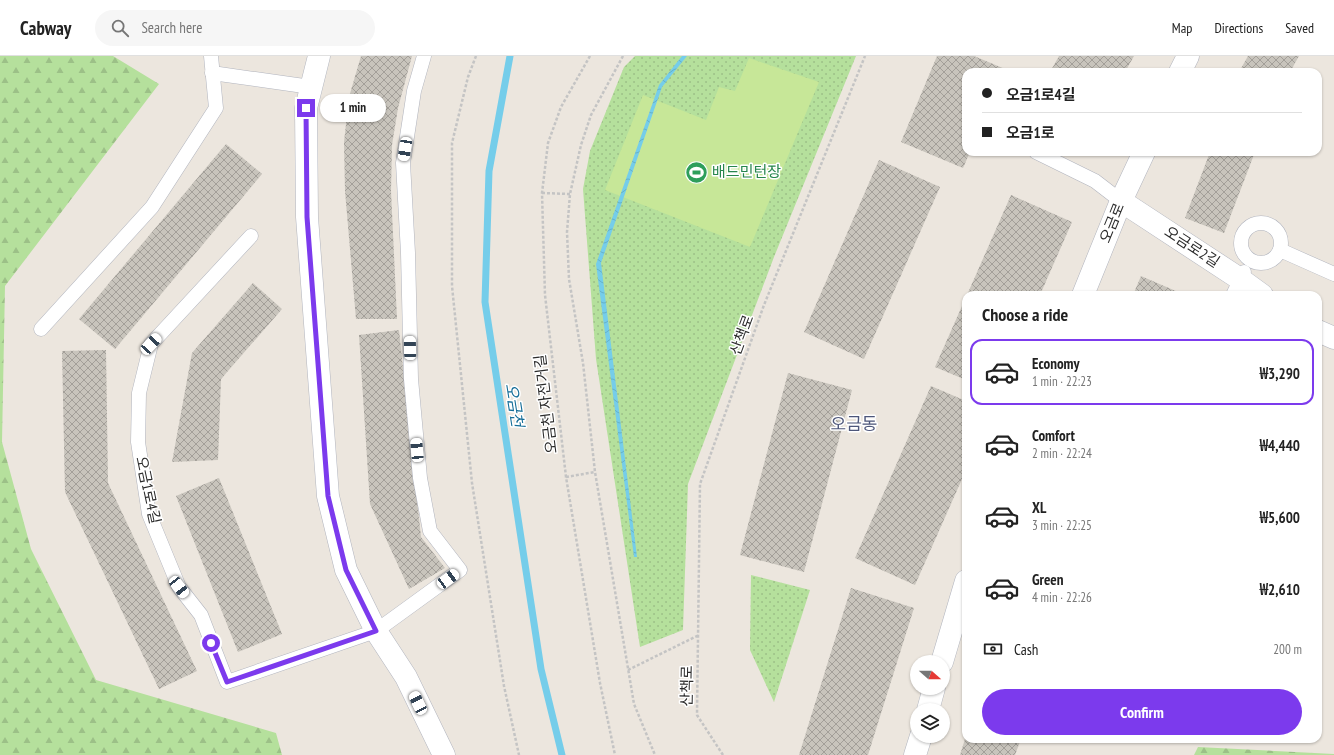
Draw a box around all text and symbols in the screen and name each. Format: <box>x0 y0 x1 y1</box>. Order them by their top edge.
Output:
search box <box>95 10 375 46</box>
text: Cabway <box>20 16 71 40</box>
icon: search <box>109 17 131 39</box>
text: Search here <box>141 18 202 37</box>
text: Map <box>1172 19 1192 37</box>
text: Directions <box>1214 19 1263 37</box>
text: Saved <box>1285 19 1314 37</box>
text: 오금1로4길 <box>1006 85 1076 104</box>
callout: 1 min <box>320 94 386 122</box>
route end <box>297 99 315 117</box>
text: 1 min <box>340 99 366 116</box>
text: 오금1로 <box>1006 123 1055 142</box>
car <box>397 136 413 162</box>
sports icon: 배드민턴장 <box>683 159 709 185</box>
place label: 배드민턴장 <box>712 162 781 181</box>
street label: 오금로 <box>1095 200 1128 246</box>
street label: 오금로2길 <box>1161 222 1223 271</box>
text: Choose a ride <box>982 303 1068 326</box>
street label: 산책로 <box>726 312 758 358</box>
car <box>138 331 164 357</box>
car <box>404 336 416 360</box>
street label: 오금천 자전거길 <box>530 353 561 455</box>
icon: car <box>984 354 1020 390</box>
text: Economy <box>1032 354 1080 373</box>
text: ₩3,290 <box>1259 364 1300 383</box>
text: 1 min · 22:23 <box>1032 373 1092 390</box>
water label: 오금천 <box>502 382 529 431</box>
district label: 오금동 <box>831 413 877 435</box>
icon: car <box>984 426 1020 462</box>
text: Comfort <box>1032 426 1075 445</box>
text: ₩4,440 <box>1259 436 1300 455</box>
car <box>410 438 424 462</box>
text: 2 min · 22:24 <box>1032 445 1092 462</box>
street label: 오금1로4길 <box>132 454 165 525</box>
icon: car <box>984 498 1020 534</box>
text: XL <box>1032 498 1046 517</box>
text: ₩5,600 <box>1259 508 1300 527</box>
text: 3 min · 22:25 <box>1032 517 1092 534</box>
car <box>435 567 461 591</box>
icon: car <box>984 570 1020 606</box>
text: Green <box>1032 570 1064 589</box>
car <box>167 574 191 600</box>
text: ₩2,610 <box>1259 580 1300 599</box>
text: 4 min · 22:26 <box>1032 589 1092 606</box>
route start <box>202 634 220 652</box>
icon: cash <box>982 638 1004 660</box>
text: Cash <box>1014 640 1038 659</box>
text: 200 m <box>1273 641 1302 658</box>
north arrow <box>910 655 950 695</box>
map controls <box>910 655 950 743</box>
street label: 산책로 <box>677 665 696 707</box>
button: Confirm <box>982 689 1302 735</box>
car <box>407 690 429 716</box>
button: layers <box>910 703 950 743</box>

